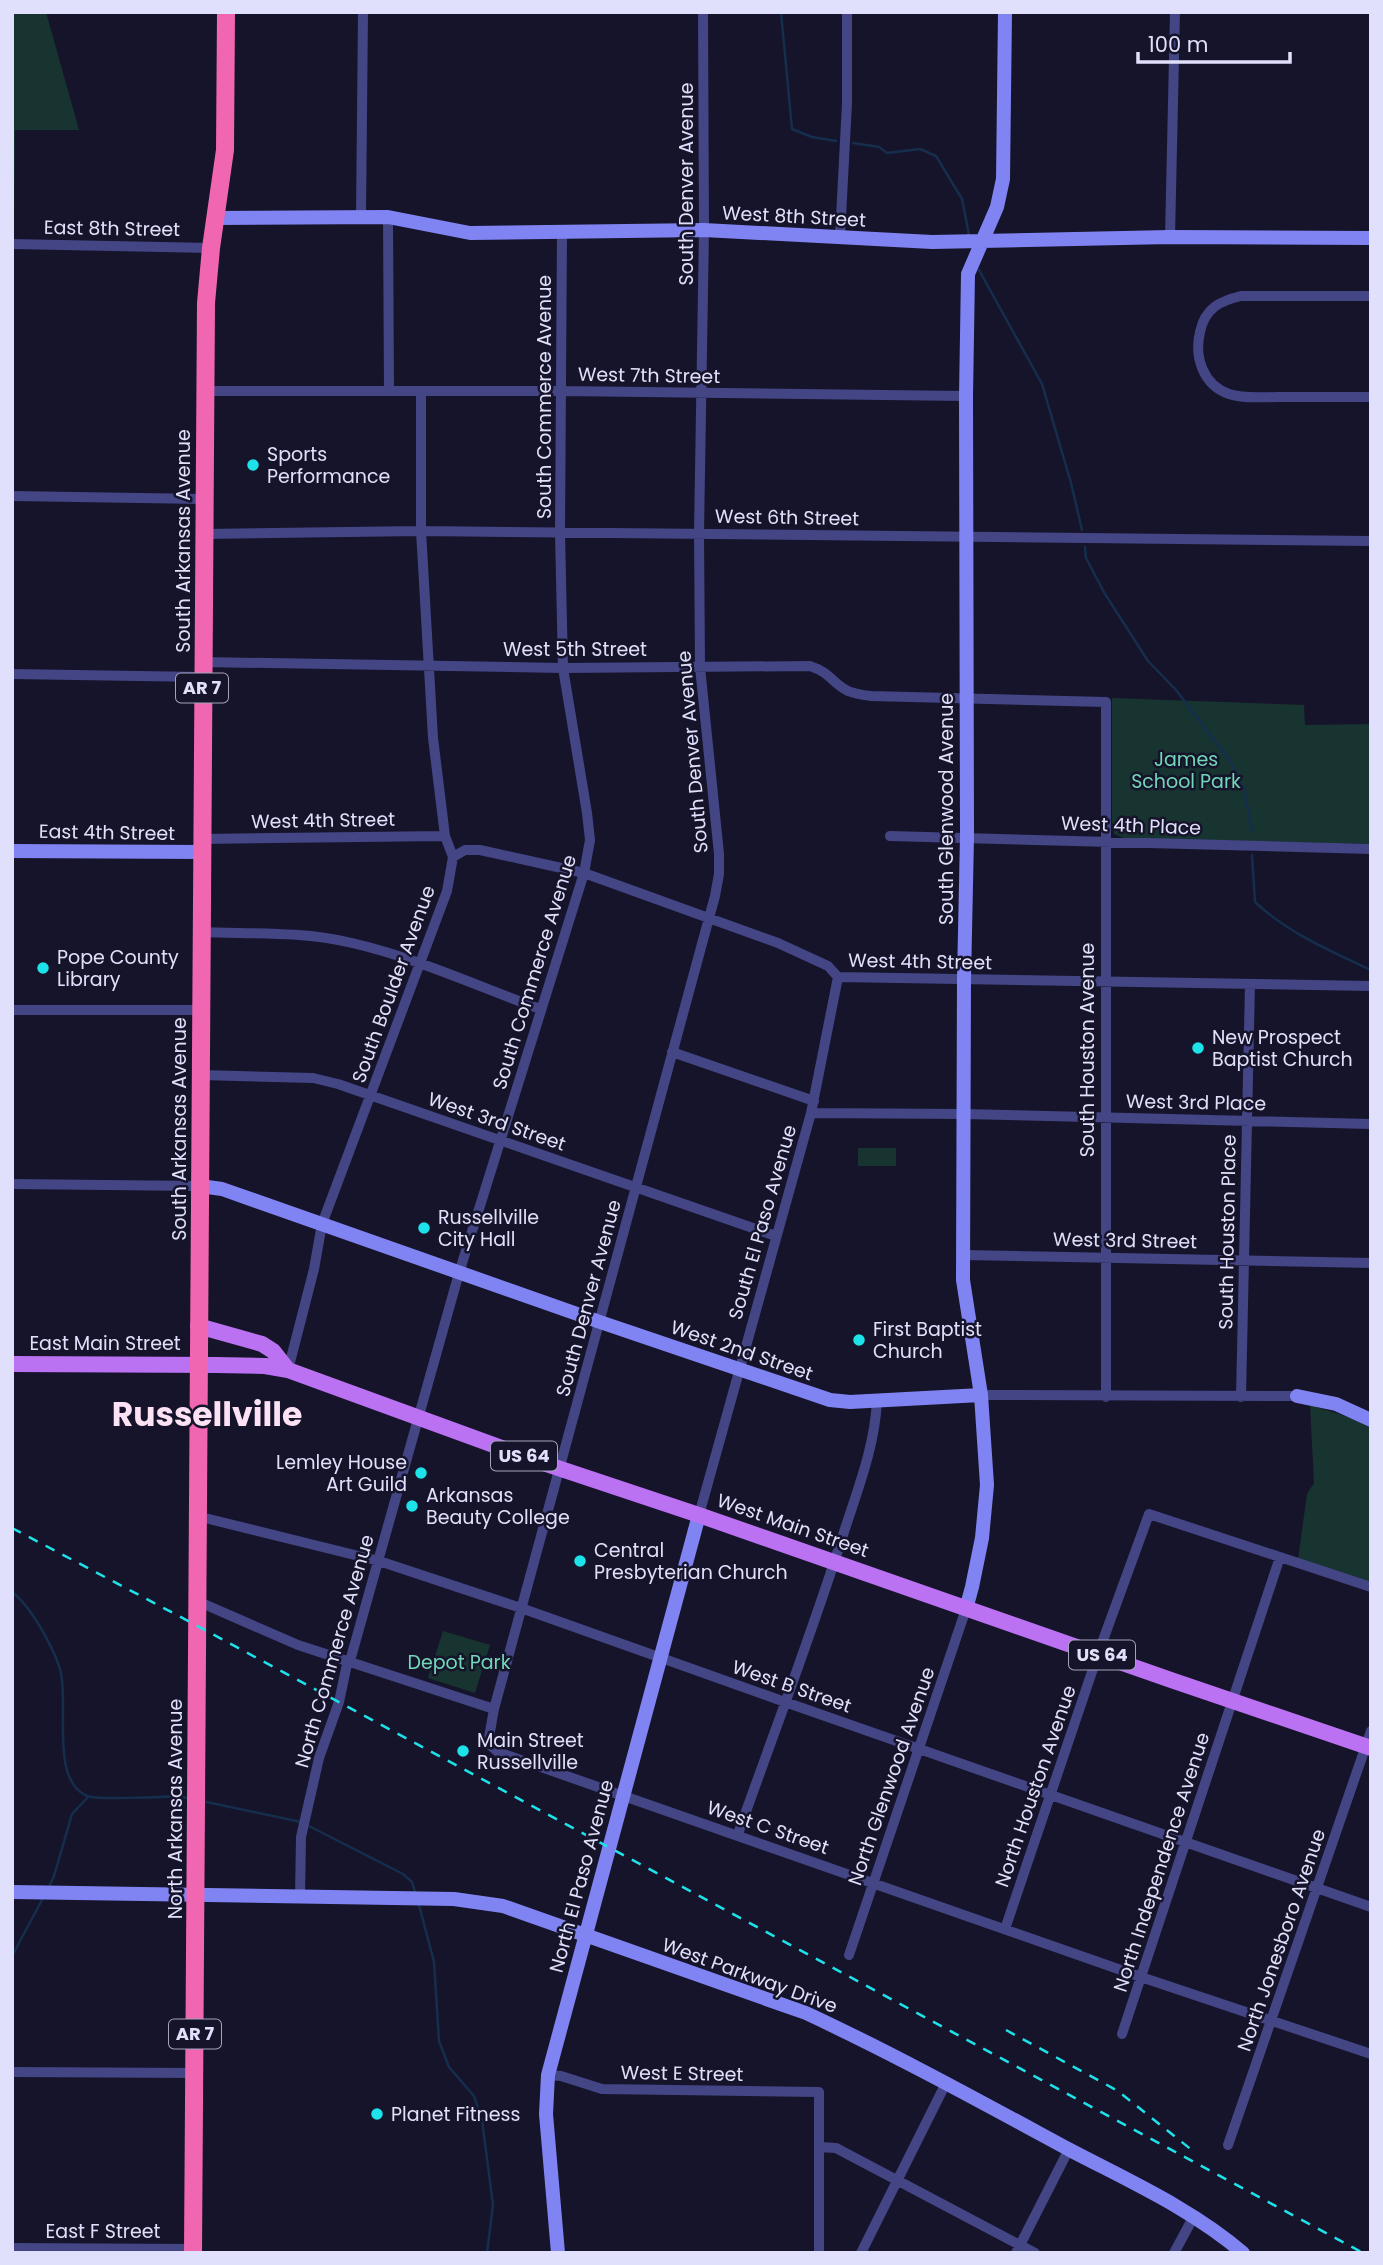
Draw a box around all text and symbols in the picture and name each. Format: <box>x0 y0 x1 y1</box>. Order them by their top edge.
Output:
scale bar <box>1138 21 1290 65</box>
text: 100 m <box>1148 30 1208 59</box>
street label: South Denver Avenue <box>673 83 700 285</box>
street label: West 8th Street <box>721 199 867 234</box>
street label: East 8th Street <box>44 214 180 243</box>
street label: South Commerce Avenue <box>531 275 558 519</box>
street label: West 7th Street <box>578 361 720 390</box>
street label: South Arkansas Avenue <box>170 429 197 653</box>
place label: Sports Performance <box>267 441 390 490</box>
marker: Sports Performance <box>245 457 261 473</box>
street label: West 6th Street <box>715 503 859 532</box>
street label: West 5th Street <box>503 636 647 663</box>
street label: South Denver Avenue <box>670 650 715 854</box>
road number: AR 7 <box>176 674 228 702</box>
street label: South Glenwood Avenue <box>933 693 960 925</box>
park label: James School Park <box>1131 746 1241 795</box>
street label: West 4th Street <box>251 806 395 835</box>
street label: West 4th Place <box>1060 810 1201 841</box>
street label: East 4th Street <box>39 818 175 847</box>
street label: South Commerce Avenue <box>486 851 583 1093</box>
street label: South Boulder Avenue <box>345 882 442 1087</box>
street label: South Houston Avenue <box>1074 943 1101 1157</box>
place label: Pope County Library <box>57 944 179 993</box>
street label: West 4th Street <box>848 947 992 976</box>
marker: Pope County Library <box>35 960 51 976</box>
street label: South Arkansas Avenue <box>166 1017 193 1241</box>
place label: New Prospect Baptist Church <box>1212 1024 1353 1073</box>
marker: New Prospect Baptist Church <box>1190 1040 1206 1056</box>
street label: West 3rd Street <box>424 1085 569 1158</box>
street label: West 3rd Place <box>1126 1088 1266 1117</box>
street label: South El Paso Avenue <box>722 1122 803 1323</box>
street label: South Houston Place <box>1212 1134 1243 1330</box>
street label: South Denver Avenue <box>549 1197 628 1400</box>
place label: Russellville City Hall <box>438 1204 539 1253</box>
marker: Russellville City Hall <box>416 1220 432 1236</box>
street label: West 3rd Street <box>1053 1226 1197 1255</box>
street label: West 2nd Street <box>667 1313 817 1387</box>
place label: First Baptist Church <box>873 1316 982 1365</box>
street label: East Main Street <box>29 1330 181 1357</box>
marker: First Baptist Church <box>851 1332 867 1348</box>
district label: Russellville <box>112 1391 302 1438</box>
road number: US 64 <box>491 1442 557 1470</box>
place label: Lemley House Art Guild <box>276 1449 407 1498</box>
marker: Lemley House Art Guild <box>413 1465 429 1481</box>
place label: Arkansas Beauty College <box>426 1482 570 1531</box>
street label: West Main Street <box>713 1487 872 1564</box>
marker: Arkansas Beauty College <box>404 1498 420 1514</box>
street label: North Commerce Avenue <box>288 1531 381 1771</box>
place label: Central Presbyterian Church <box>594 1537 788 1586</box>
marker: Central Presbyterian Church <box>572 1553 588 1569</box>
road number: US 64 <box>1069 1640 1135 1670</box>
park label: Depot Park <box>408 1649 511 1676</box>
street label: West B Street <box>729 1653 855 1720</box>
street label: North Glenwood Avenue <box>841 1663 942 1889</box>
street label: North Houston Avenue <box>988 1682 1083 1891</box>
street label: North Arkansas Avenue <box>162 1699 189 1919</box>
place label: Main Street Russellville <box>477 1727 584 1776</box>
street label: North Independence Avenue <box>1107 1729 1216 1995</box>
marker: Main Street Russellville <box>455 1743 471 1759</box>
street label: North El Paso Avenue <box>543 1777 620 1976</box>
street label: West C Street <box>703 1794 833 1861</box>
street label: North Jonesboro Avenue <box>1231 1825 1332 2055</box>
street label: West Parkway Drive <box>658 1931 841 2020</box>
road number: AR 7 <box>169 2020 221 2048</box>
street label: West E Street <box>620 2059 744 2088</box>
place label: Planet Fitness <box>391 2101 520 2128</box>
marker: Planet Fitness <box>369 2106 385 2122</box>
street label: East F Street <box>46 2218 160 2245</box>

